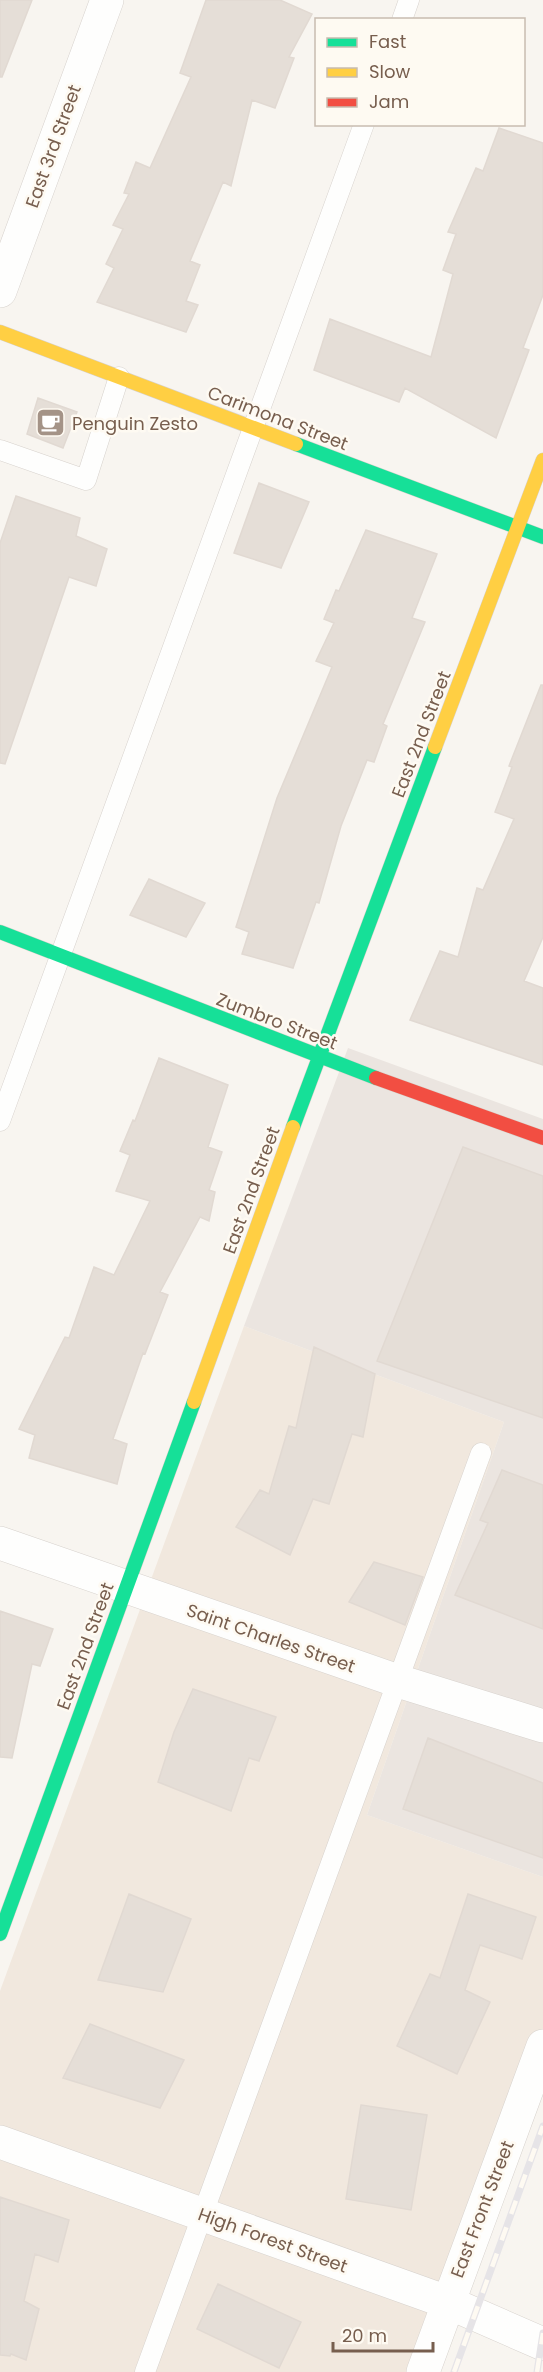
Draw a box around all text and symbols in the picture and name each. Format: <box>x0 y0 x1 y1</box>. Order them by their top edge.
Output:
legend <box>315 18 525 126</box>
text: Fast <box>369 29 406 54</box>
text: Slow <box>369 59 411 84</box>
street label: East 3rd Street <box>19 81 87 211</box>
text: Jam <box>369 89 409 114</box>
street label: Carimona Street <box>204 380 352 456</box>
cafe icon: Penguin Zesto <box>35 407 67 439</box>
place label: Penguin Zesto <box>72 411 198 436</box>
street label: East 2nd Street <box>385 667 457 801</box>
street label: Zumbro Street <box>213 986 341 1056</box>
street label: East 2nd Street <box>216 1123 286 1257</box>
street label: East 2nd Street <box>50 1579 120 1713</box>
street label: Saint Charles Street <box>183 1597 359 1679</box>
street label: East Front Street <box>444 2137 520 2281</box>
street label: High Forest Street <box>195 2201 351 2279</box>
scale bar <box>333 2315 434 2353</box>
text: 20 m <box>342 2323 387 2348</box>

